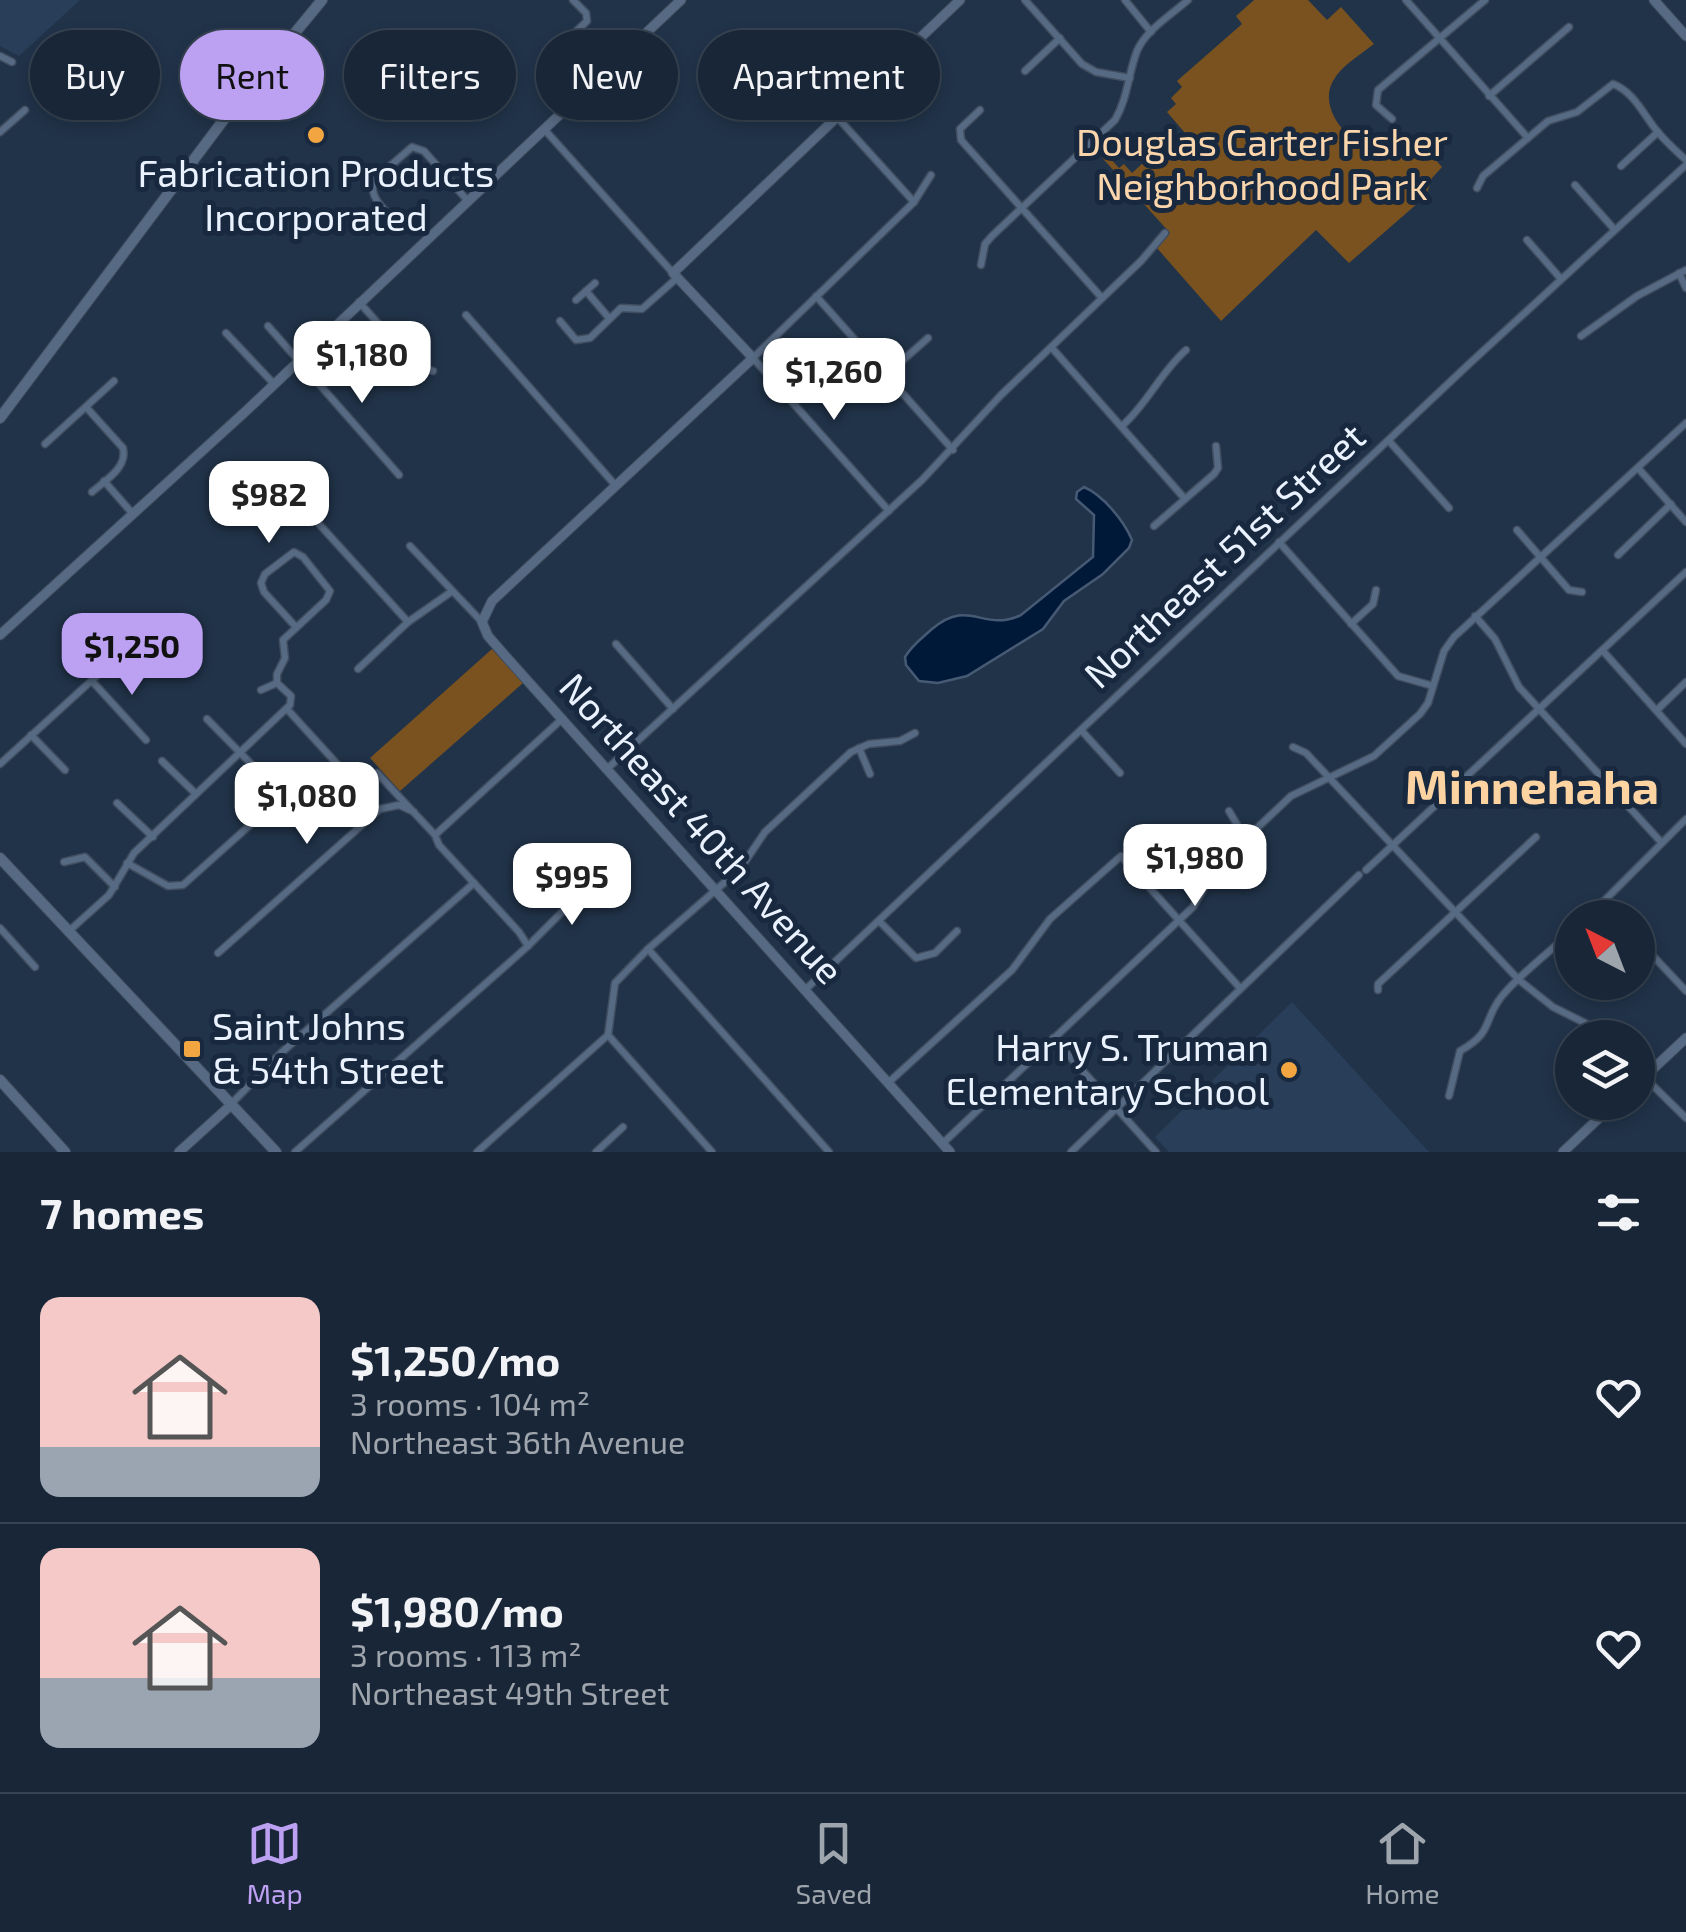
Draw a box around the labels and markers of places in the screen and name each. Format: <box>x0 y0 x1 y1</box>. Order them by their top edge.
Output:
marker: Fabrication Products Incorporated <box>305 124 327 146</box>
place label: Fabrication Products Incorporated <box>138 149 494 239</box>
pin: $1,180 <box>281 321 443 406</box>
pin: $1,260 <box>753 338 915 423</box>
pin: $982 <box>210 461 328 546</box>
pin: $1,250 <box>51 613 213 698</box>
pin: $1,080 <box>226 762 388 847</box>
pin: $1,980 <box>1114 824 1276 909</box>
pin: $995 <box>513 843 631 928</box>
place label: Saint Johns & 54th Street <box>212 1002 444 1092</box>
place label: Harry S. Truman Elementary School <box>946 1023 1269 1113</box>
marker: Saint Johns & 54th Street <box>181 1038 203 1060</box>
marker: Harry S. Truman Elementary School <box>1278 1059 1300 1081</box>

